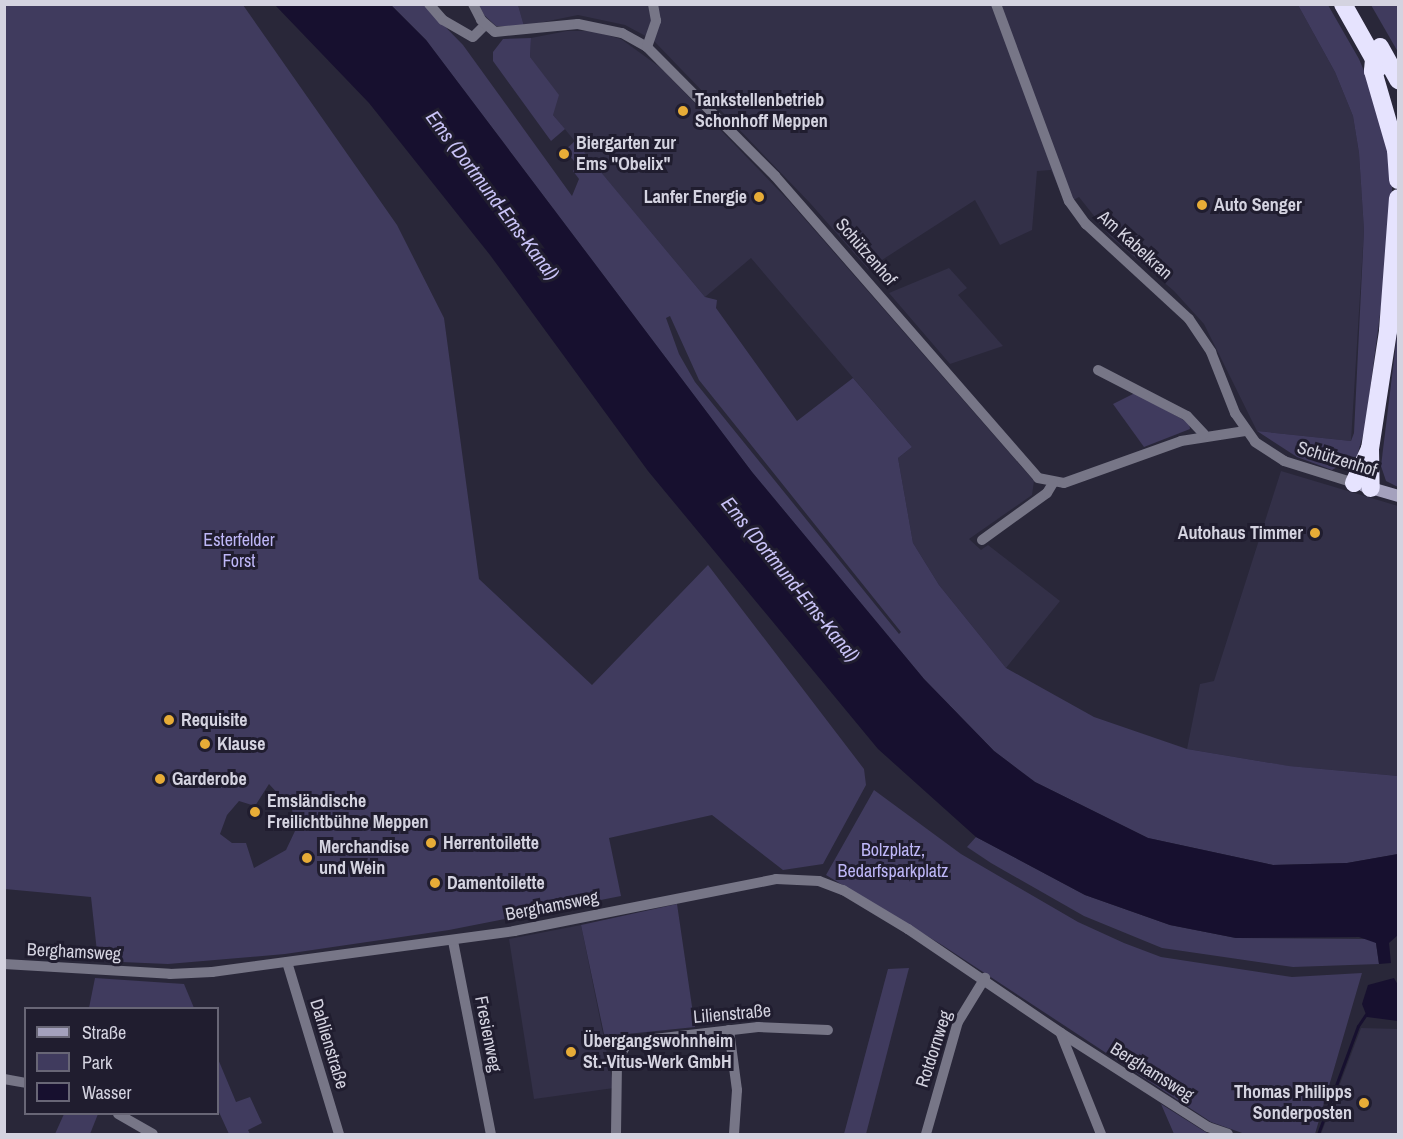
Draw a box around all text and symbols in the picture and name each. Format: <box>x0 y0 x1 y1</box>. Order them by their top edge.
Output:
place label: Tankstellenbetrieb Schonhoff Meppen <box>695 90 828 132</box>
marker: Tankstellenbetrieb Schonhoff Meppen <box>676 104 690 118</box>
water label: Ems (Dortmund-Ems-Kanal) <box>421 106 565 284</box>
place label: Biergarten zur Ems "Obelix" <box>576 133 676 176</box>
marker: Biergarten zur Ems "Obelix" <box>557 147 571 161</box>
place label: Lanfer Energie <box>644 186 747 208</box>
marker: Lanfer Energie <box>752 190 766 204</box>
place label: Auto Senger <box>1214 194 1302 216</box>
marker: Auto Senger <box>1195 198 1209 212</box>
street label: Am Kabelkran <box>1093 206 1177 284</box>
street label: Schützenhof <box>831 214 901 290</box>
street label: Schützenhof <box>1295 437 1379 481</box>
water label: Ems (Dortmund-Ems-Kanal) <box>717 491 865 667</box>
place label: Autohaus Timmer <box>1178 522 1303 544</box>
marker: Autohaus Timmer <box>1308 526 1322 540</box>
park label: Esterfelder Forst <box>203 530 275 572</box>
place label: Requisite <box>181 709 247 731</box>
marker: Requisite <box>162 713 176 727</box>
place label: Klause <box>217 733 265 755</box>
marker: Klause <box>198 737 212 751</box>
place label: Garderobe <box>172 768 247 790</box>
marker: Garderobe <box>153 772 167 786</box>
place label: Emsländische Freilichtbühne Meppen <box>267 791 429 834</box>
marker: Emsländische Freilichtbühne Meppen <box>248 805 262 819</box>
place label: Herrentoilette <box>443 832 539 854</box>
marker: Herrentoilette <box>424 836 438 850</box>
place label: Merchandise und Wein <box>319 837 409 880</box>
park label: Bolzplatz, Bedarfsparkplatz <box>838 840 948 882</box>
marker: Merchandise und Wein <box>300 851 314 865</box>
place label: Damentoilette <box>447 872 545 894</box>
marker: Damentoilette <box>428 876 442 890</box>
street label: Berghamsweg <box>504 886 600 926</box>
street label: Berghamsweg <box>26 939 122 965</box>
street label: Fresienweg <box>470 994 506 1074</box>
street label: Dahlienstraße <box>305 997 353 1091</box>
street label: Lilienstraße <box>692 1000 772 1028</box>
legend <box>24 1007 219 1115</box>
street label: Rotdornweg <box>911 1008 957 1090</box>
text: Straße <box>82 1020 126 1045</box>
place label: Übergangswohnheim St.-Vitus-Werk GmbH <box>583 1031 733 1074</box>
street label: Berghamsweg <box>1106 1038 1198 1106</box>
marker: Übergangswohnheim St.-Vitus-Werk GmbH <box>564 1045 578 1059</box>
text: Park <box>82 1050 112 1075</box>
text: Wasser <box>82 1080 131 1105</box>
place label: Thomas Philipps Sonderposten <box>1234 1082 1352 1124</box>
marker: Thomas Philipps Sonderposten <box>1357 1096 1371 1110</box>

